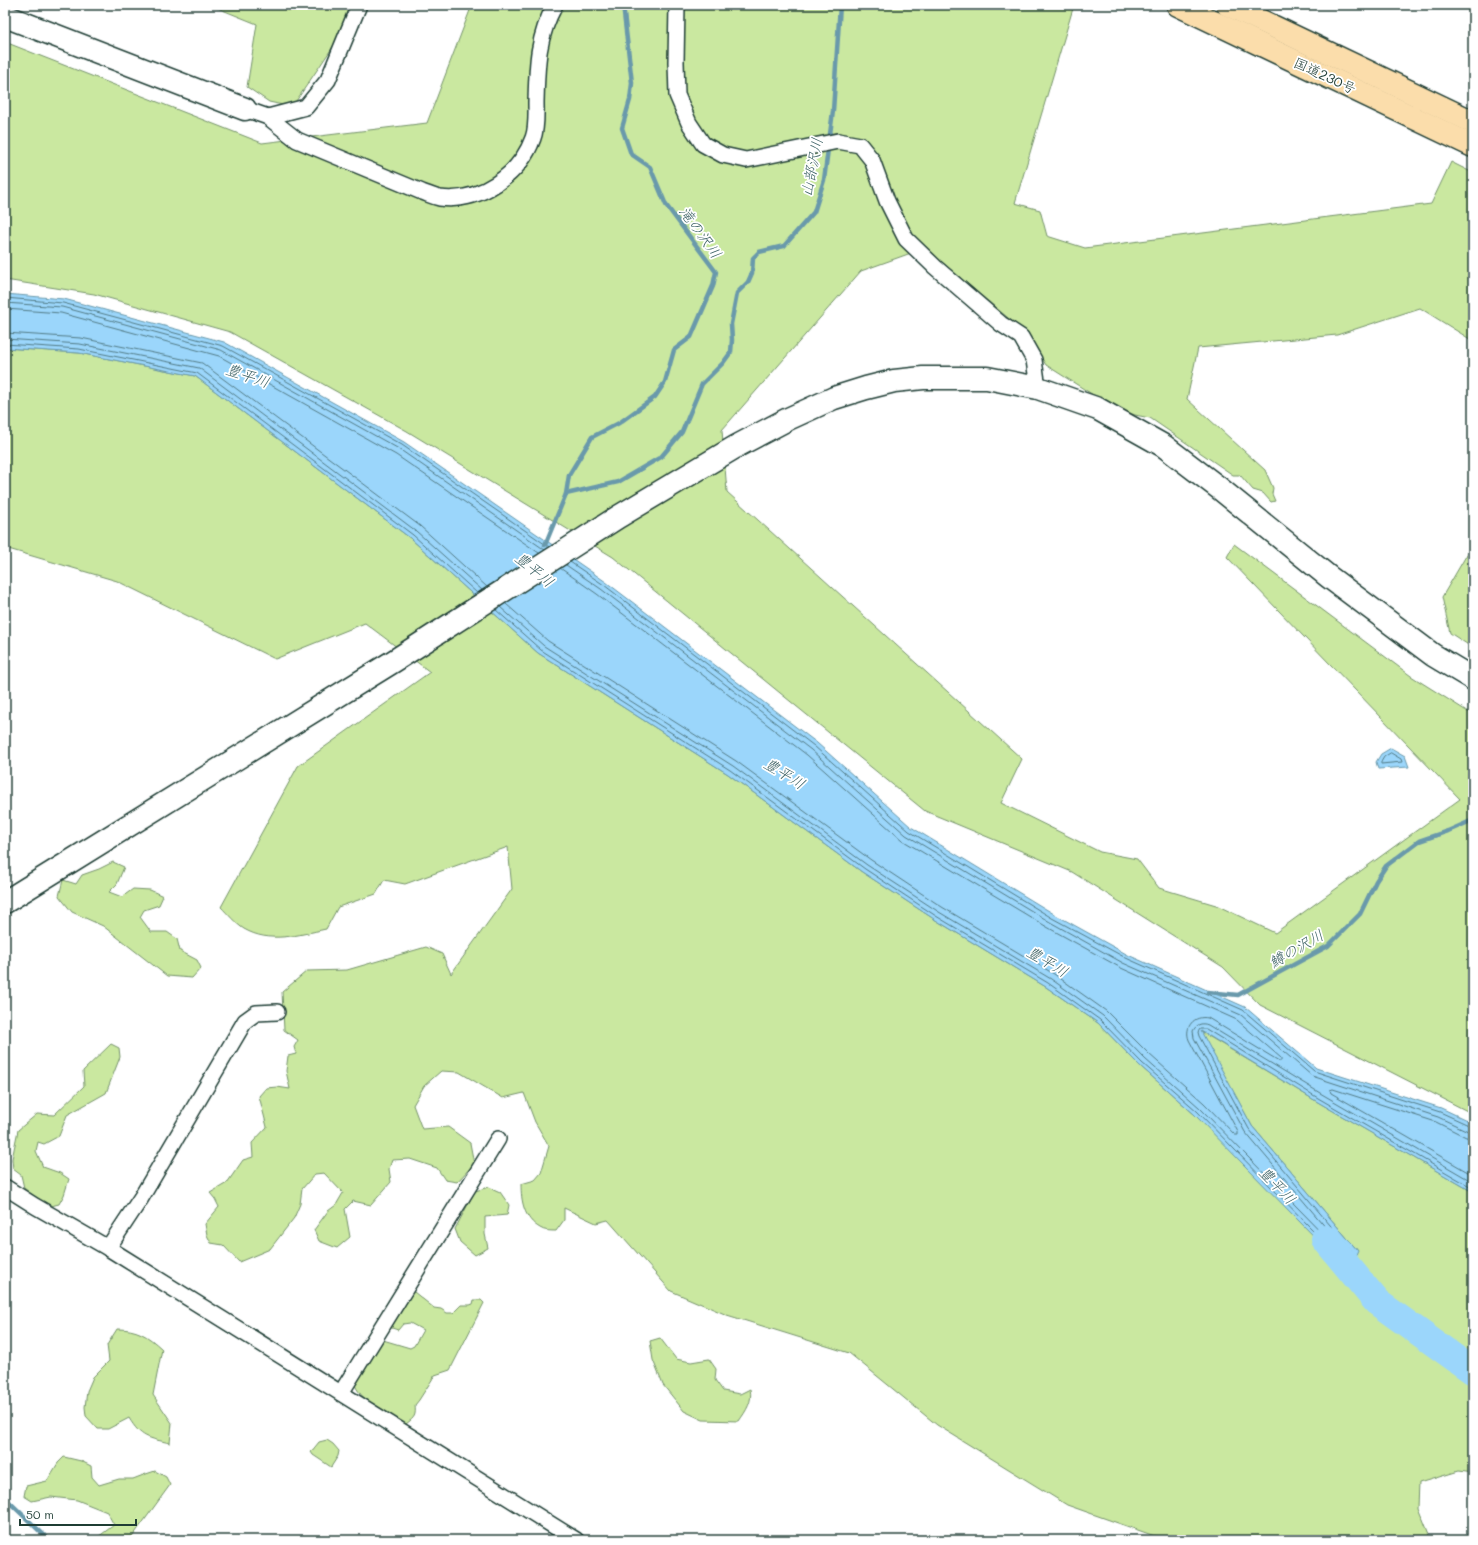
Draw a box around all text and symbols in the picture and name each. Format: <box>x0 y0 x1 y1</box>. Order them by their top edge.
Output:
street label: 国道230号 <box>1291 52 1359 98</box>
water label: 山部沢川 <box>795 136 827 198</box>
water label: 滝の沢川 <box>675 202 727 262</box>
water label: 豊平川 <box>223 358 273 392</box>
water label: 豊平川 <box>511 547 559 591</box>
water label: 豊平川 <box>761 753 809 793</box>
water label: 鱒の沢川 <box>1265 924 1327 972</box>
water label: 豊平川 <box>1024 941 1072 981</box>
water label: 豊平川 <box>1255 1162 1301 1208</box>
scale bar <box>20 1501 136 1527</box>
text: 50 m <box>26 1506 54 1522</box>

